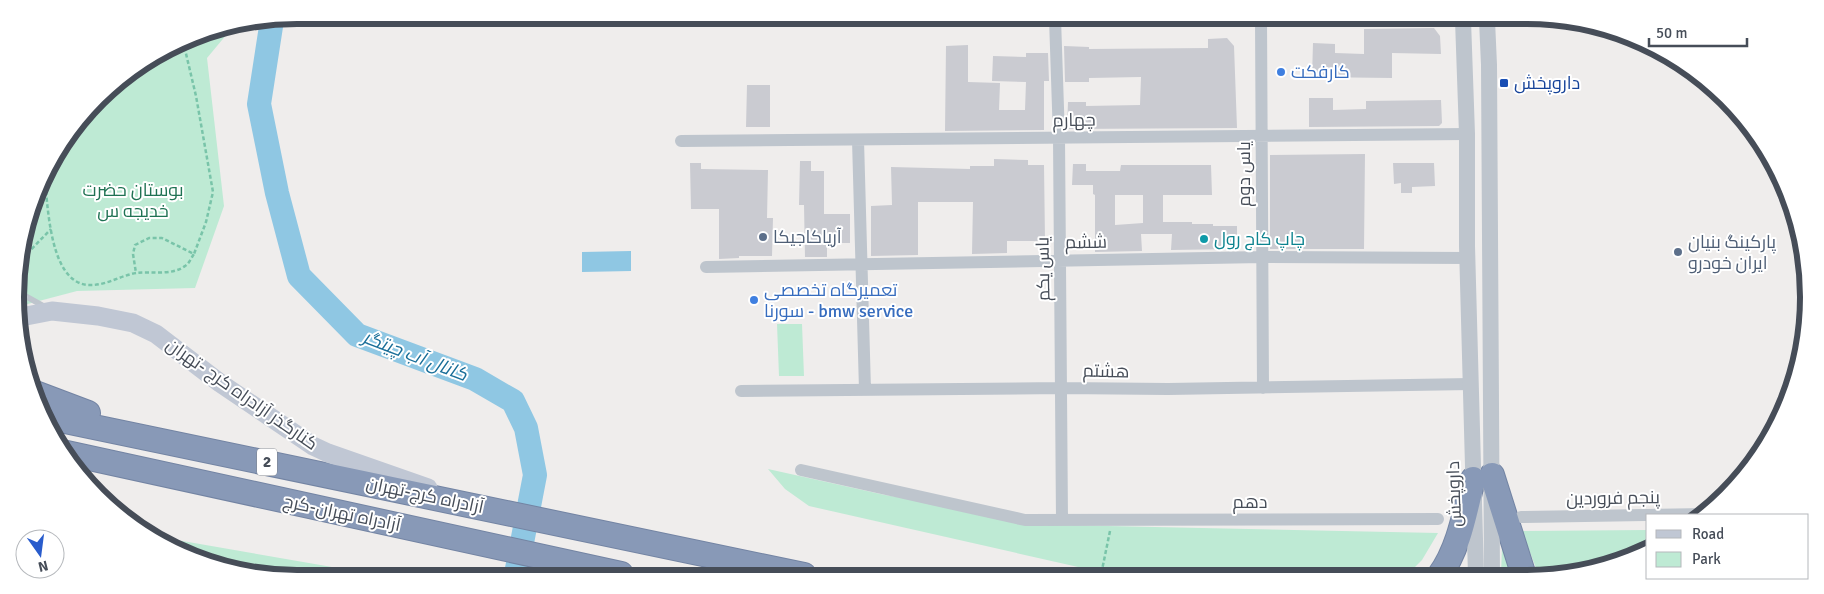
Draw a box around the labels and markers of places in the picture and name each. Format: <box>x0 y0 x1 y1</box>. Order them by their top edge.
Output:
place label: کارفکت <box>1291 61 1350 83</box>
marker: کارفکت <box>1275 66 1287 78</box>
place label: داروپخش <box>1514 72 1580 95</box>
marker: داروپخش <box>1498 77 1510 89</box>
place label: آریاکاجیکا <box>773 226 842 248</box>
place label: چاپ کاج رول <box>1214 228 1305 251</box>
marker: آریاکاجیکا <box>757 231 769 243</box>
place label: پارکینگ بنیان ایران خودرو <box>1688 231 1776 274</box>
marker: چاپ کاج رول <box>1198 233 1210 245</box>
marker: پارکینگ بنیان ایران خودرو <box>1672 246 1684 258</box>
place label: تعمیرگاه تخصصی سورنا - bmw service <box>764 279 913 322</box>
marker: تعمیرگاه تخصصی سورنا - bmw service <box>748 294 760 306</box>

